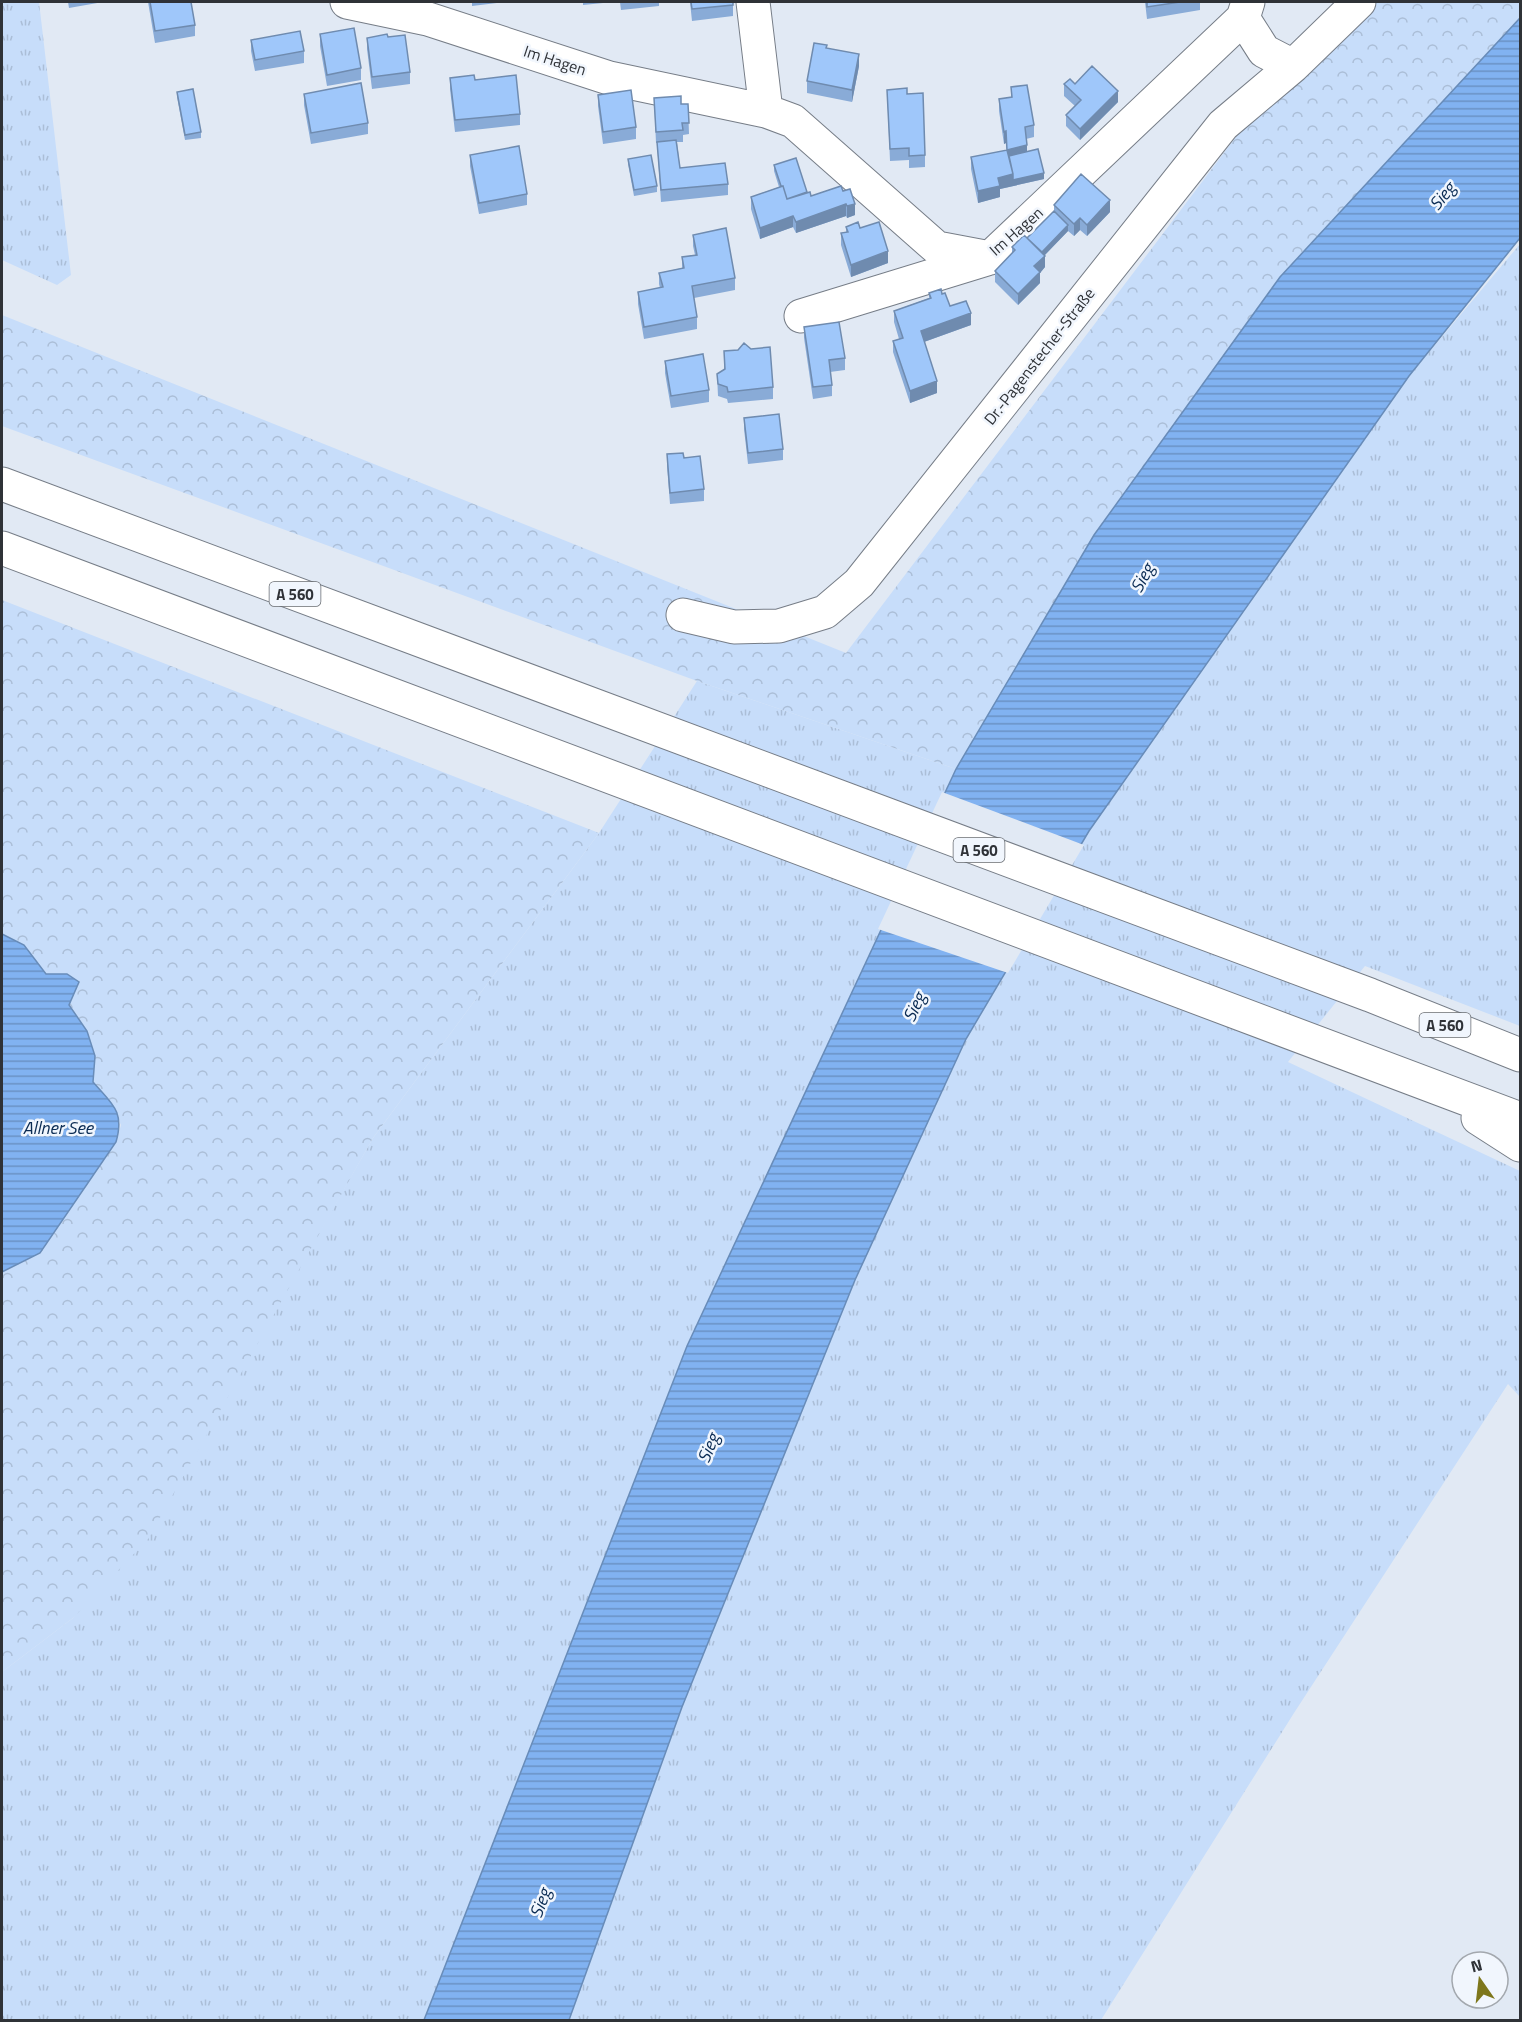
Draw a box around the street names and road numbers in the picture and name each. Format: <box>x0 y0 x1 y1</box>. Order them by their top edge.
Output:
street label: Im Hagen <box>521 39 589 81</box>
street label: Im Hagen <box>984 201 1048 261</box>
street label: Dr.-Pagenstecher-Straße <box>978 282 1100 430</box>
road number: A 560 <box>270 582 320 606</box>
road number: A 560 <box>954 838 1004 862</box>
road number: A 560 <box>1420 1013 1470 1037</box>

